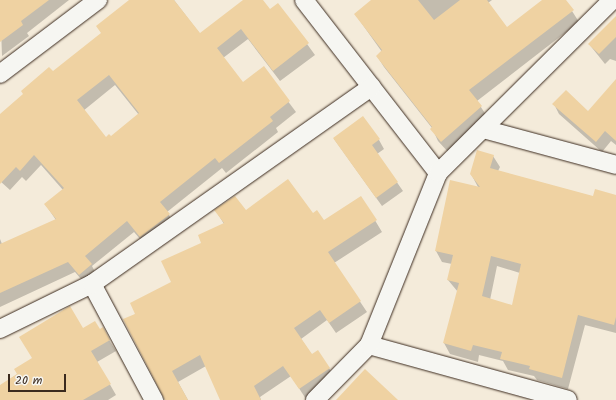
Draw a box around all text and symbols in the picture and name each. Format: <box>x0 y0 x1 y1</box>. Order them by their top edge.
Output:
scale bar <box>10 366 68 392</box>
text: 20 m <box>15 371 42 390</box>

